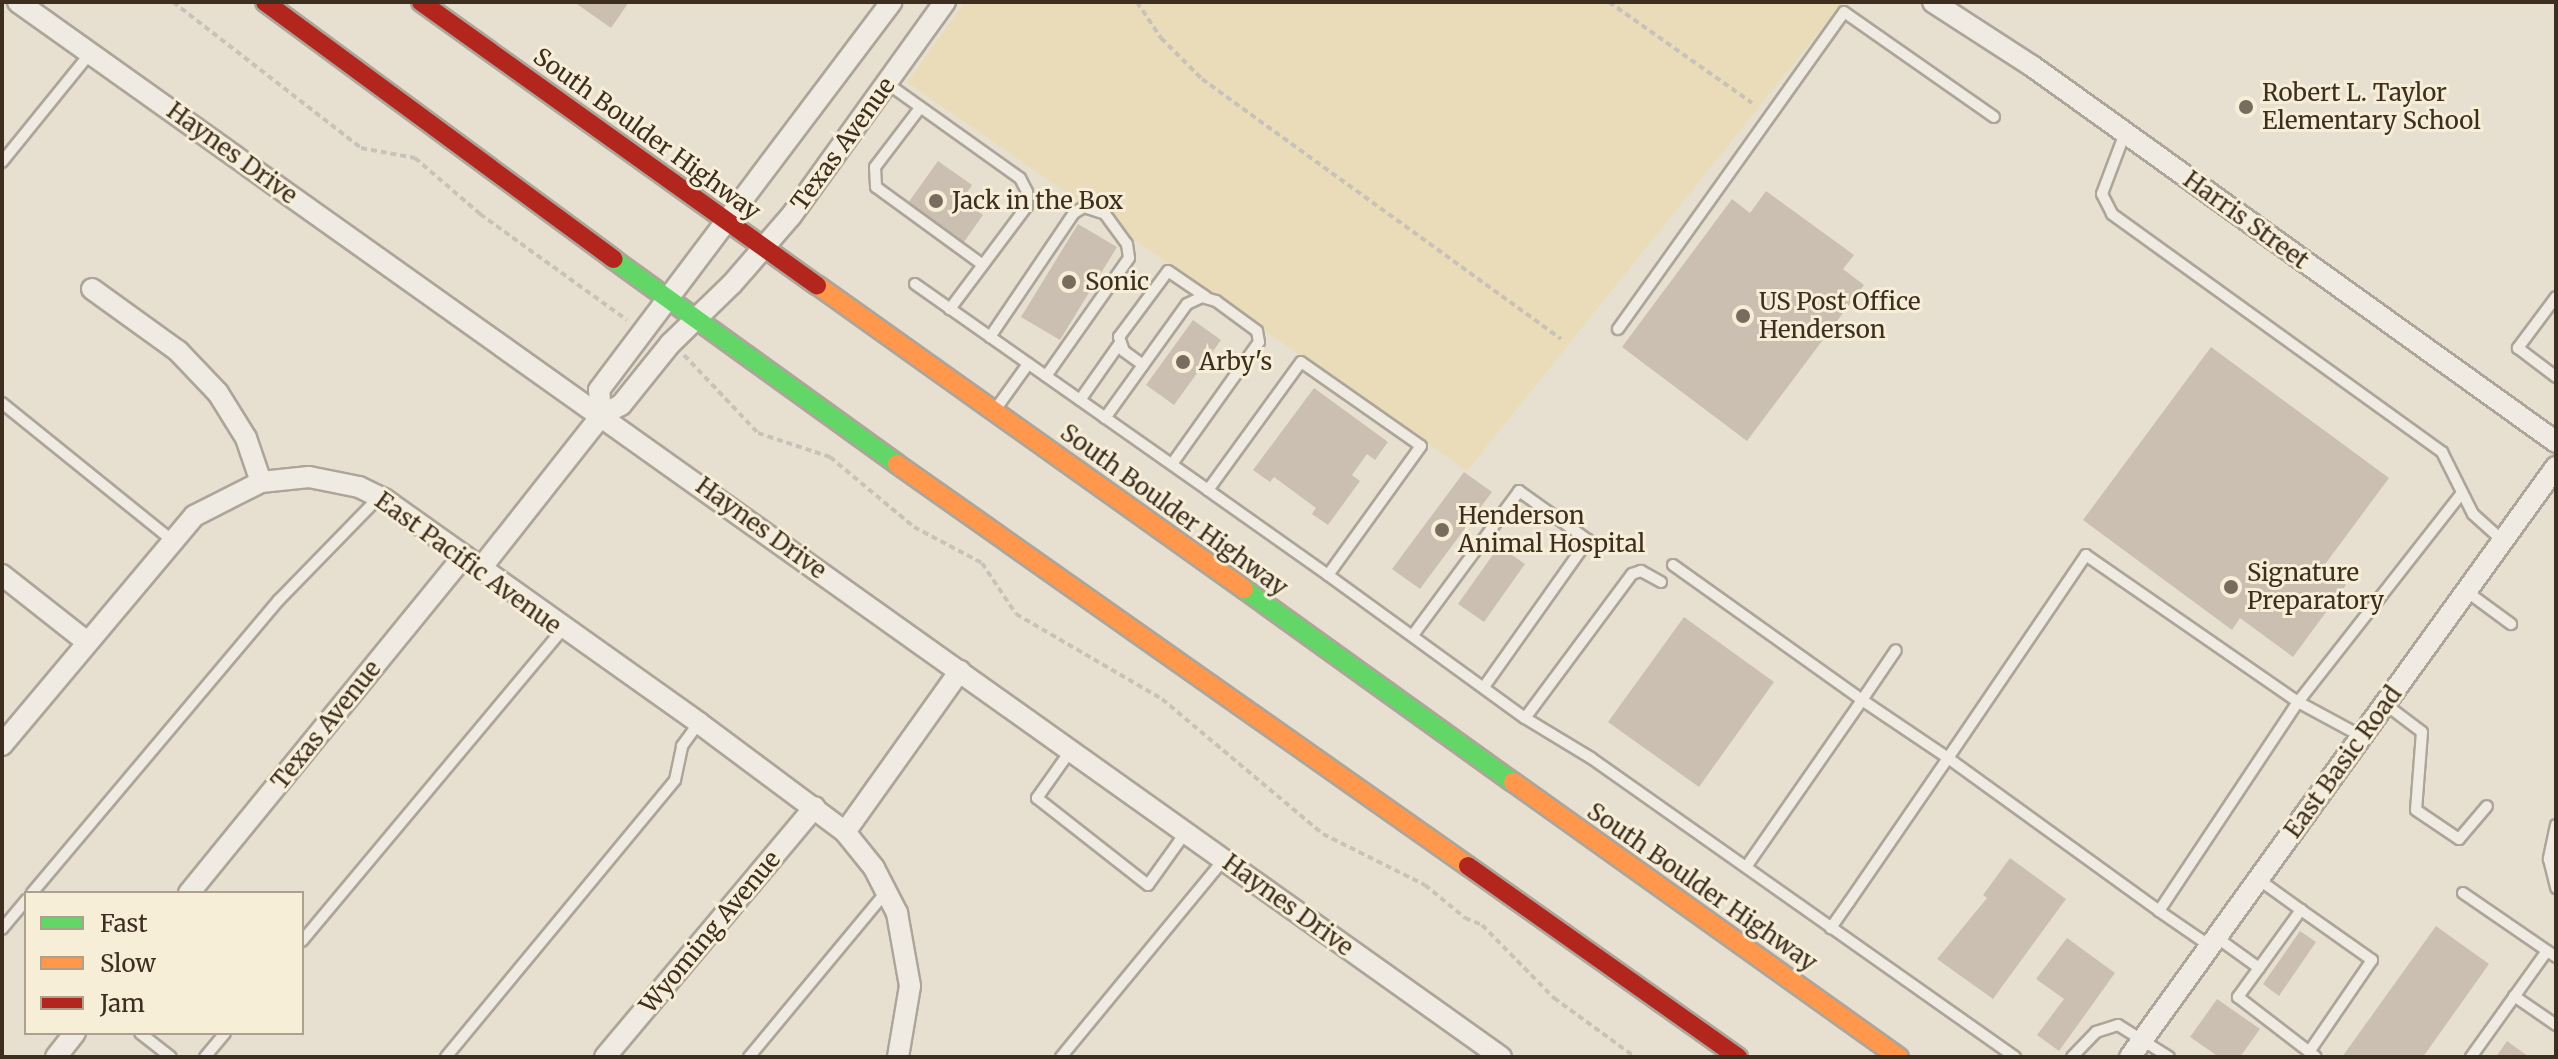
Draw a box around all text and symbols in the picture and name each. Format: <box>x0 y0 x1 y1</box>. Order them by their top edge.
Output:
street label: South Boulder Highway <box>528 42 766 226</box>
street label: Texas Avenue <box>785 72 901 216</box>
place label: Robert L. Taylor Elementary School <box>2262 79 2481 135</box>
street label: Haynes Drive <box>161 96 303 210</box>
marker: Robert L. Taylor Elementary School <box>2237 98 2255 116</box>
street label: Harris Street <box>2178 165 2314 275</box>
place label: Jack in the Box <box>952 187 1123 215</box>
marker: Jack in the Box <box>927 192 945 210</box>
place label: Sonic <box>1085 268 1149 296</box>
marker: Sonic <box>1060 273 1078 291</box>
place label: US Post Office Henderson <box>1759 288 1920 344</box>
marker: US Post Office Henderson <box>1734 307 1752 325</box>
place label: Arby's <box>1199 348 1272 376</box>
marker: Arby's <box>1174 353 1192 371</box>
street label: South Boulder Highway <box>1055 418 1293 602</box>
street label: Haynes Drive <box>690 471 832 585</box>
street label: East Pacific Avenue <box>369 486 567 640</box>
place label: Henderson Animal Hospital <box>1458 502 1645 558</box>
marker: Henderson Animal Hospital <box>1433 521 1451 539</box>
place label: Signature Preparatory <box>2247 559 2384 615</box>
marker: Signature Preparatory <box>2222 578 2240 596</box>
street label: Texas Avenue <box>265 655 387 795</box>
street label: East Basic Road <box>2278 680 2408 844</box>
street label: South Boulder Highway <box>1582 797 1822 977</box>
street label: Wyoming Avenue <box>634 845 786 1019</box>
street label: Haynes Drive <box>1217 848 1359 962</box>
legend <box>24 891 304 1035</box>
text: Fast <box>100 908 148 939</box>
text: Slow <box>100 948 156 979</box>
text: Jam <box>100 988 145 1019</box>

